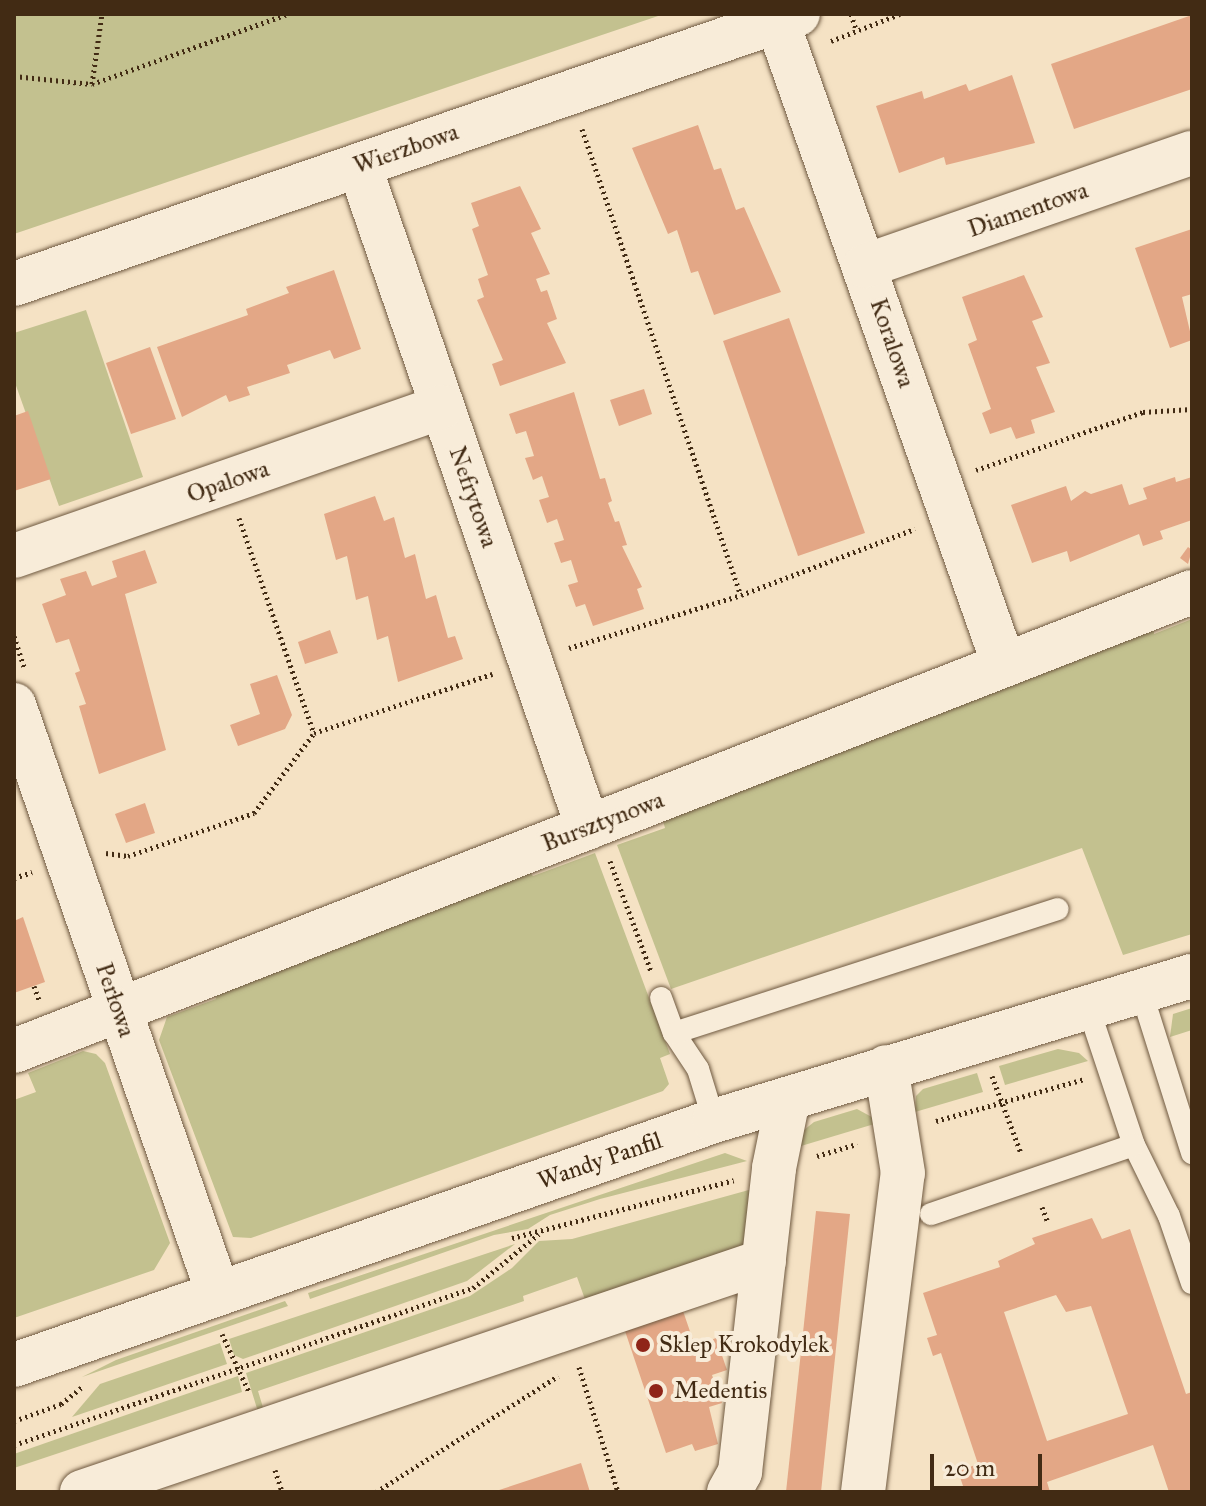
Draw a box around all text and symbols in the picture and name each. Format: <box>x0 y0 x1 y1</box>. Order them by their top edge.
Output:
street label: Wierzbowa <box>350 118 462 180</box>
street label: Diamentowa <box>964 176 1092 244</box>
street label: Koralowa <box>863 295 921 391</box>
street label: Nefrytowa <box>442 443 504 551</box>
street label: Opalowa <box>183 455 273 509</box>
street label: Bursztynowa <box>538 786 668 858</box>
street label: Perłowa <box>89 959 141 1041</box>
street label: Wandy Panfil <box>534 1126 666 1196</box>
place label: Sklep Krokodylek <box>659 1331 829 1359</box>
marker: Sklep Krokodylek <box>634 1336 652 1354</box>
place label: Medentis <box>674 1377 767 1405</box>
marker: Medentis <box>645 1380 667 1402</box>
scale bar <box>934 1438 1046 1488</box>
text: 20 m <box>944 1453 995 1483</box>

